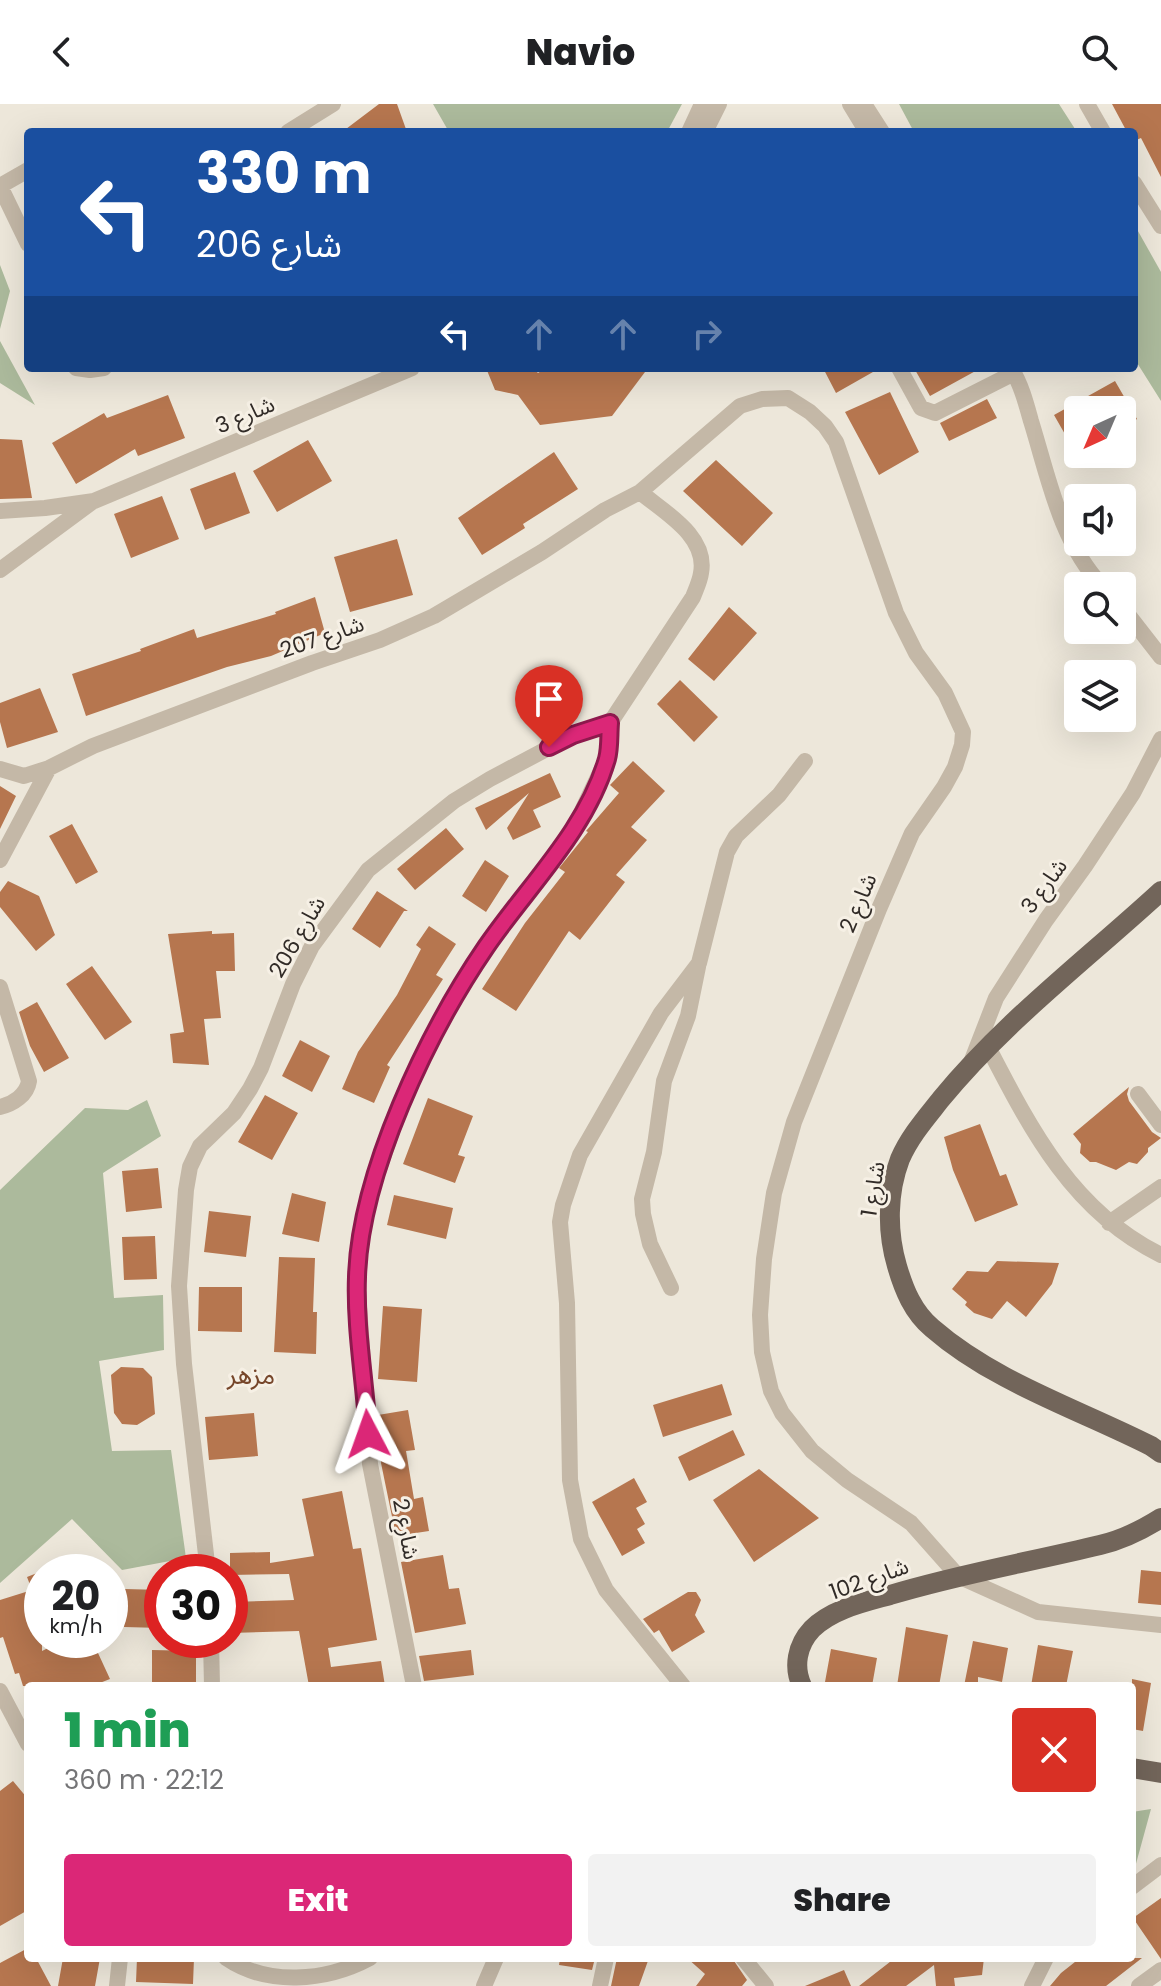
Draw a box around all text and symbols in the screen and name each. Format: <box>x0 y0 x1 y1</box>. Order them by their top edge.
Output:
text: Navio <box>526 27 635 78</box>
icon: back <box>40 30 84 74</box>
icon: search <box>1077 30 1121 74</box>
text: 330 m <box>196 134 371 213</box>
icon: left <box>64 160 168 264</box>
text: شارع 206 <box>196 219 342 270</box>
icon: left <box>433 312 477 356</box>
icon: ahead <box>517 312 561 356</box>
icon: ahead <box>601 312 645 356</box>
icon: right <box>685 312 729 356</box>
street label: شارع 3 <box>211 389 280 442</box>
north arrow <box>1064 396 1136 468</box>
map controls <box>1064 396 1136 732</box>
button: sound <box>1064 484 1136 556</box>
button: search <box>1064 572 1136 644</box>
street label: شارع 207 <box>276 608 369 667</box>
button: layers <box>1064 660 1136 732</box>
pin <box>515 665 583 747</box>
icon: arrive <box>527 677 571 721</box>
street label: شارع 3 <box>1013 852 1075 921</box>
street label: شارع 2 <box>832 869 885 938</box>
street label: شارع 206 <box>261 891 334 984</box>
street label: شارع 1 <box>853 1159 894 1219</box>
district label: مزهر <box>226 1357 275 1393</box>
position arrow <box>326 1392 410 1476</box>
street label: شارع 2 <box>384 1496 427 1562</box>
street label: شارع 102 <box>825 1550 913 1609</box>
speed limit sign: 30 <box>144 1554 248 1658</box>
text: 20 <box>52 1568 100 1624</box>
text: km/h <box>49 1612 103 1640</box>
text: 1 min <box>64 1697 191 1764</box>
button: close <box>1012 1708 1096 1792</box>
text: 360 m · 22:12 <box>64 1762 224 1798</box>
button: Exit <box>64 1854 572 1946</box>
button: Share <box>588 1854 1096 1946</box>

